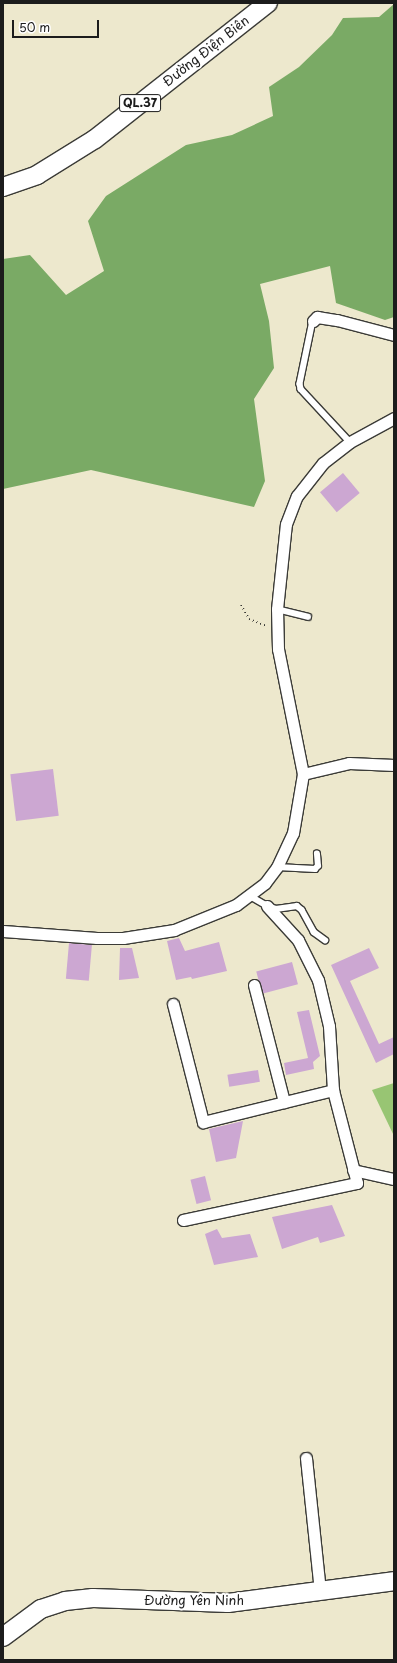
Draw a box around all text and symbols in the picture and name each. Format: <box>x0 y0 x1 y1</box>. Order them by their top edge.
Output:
scale bar <box>14 12 101 38</box>
street label: Đường Điện Biên <box>159 12 253 90</box>
text: 50 m <box>19 18 50 36</box>
road number: QL.37 <box>119 93 161 113</box>
street label: Đường Yên Ninh <box>144 1592 244 1608</box>

